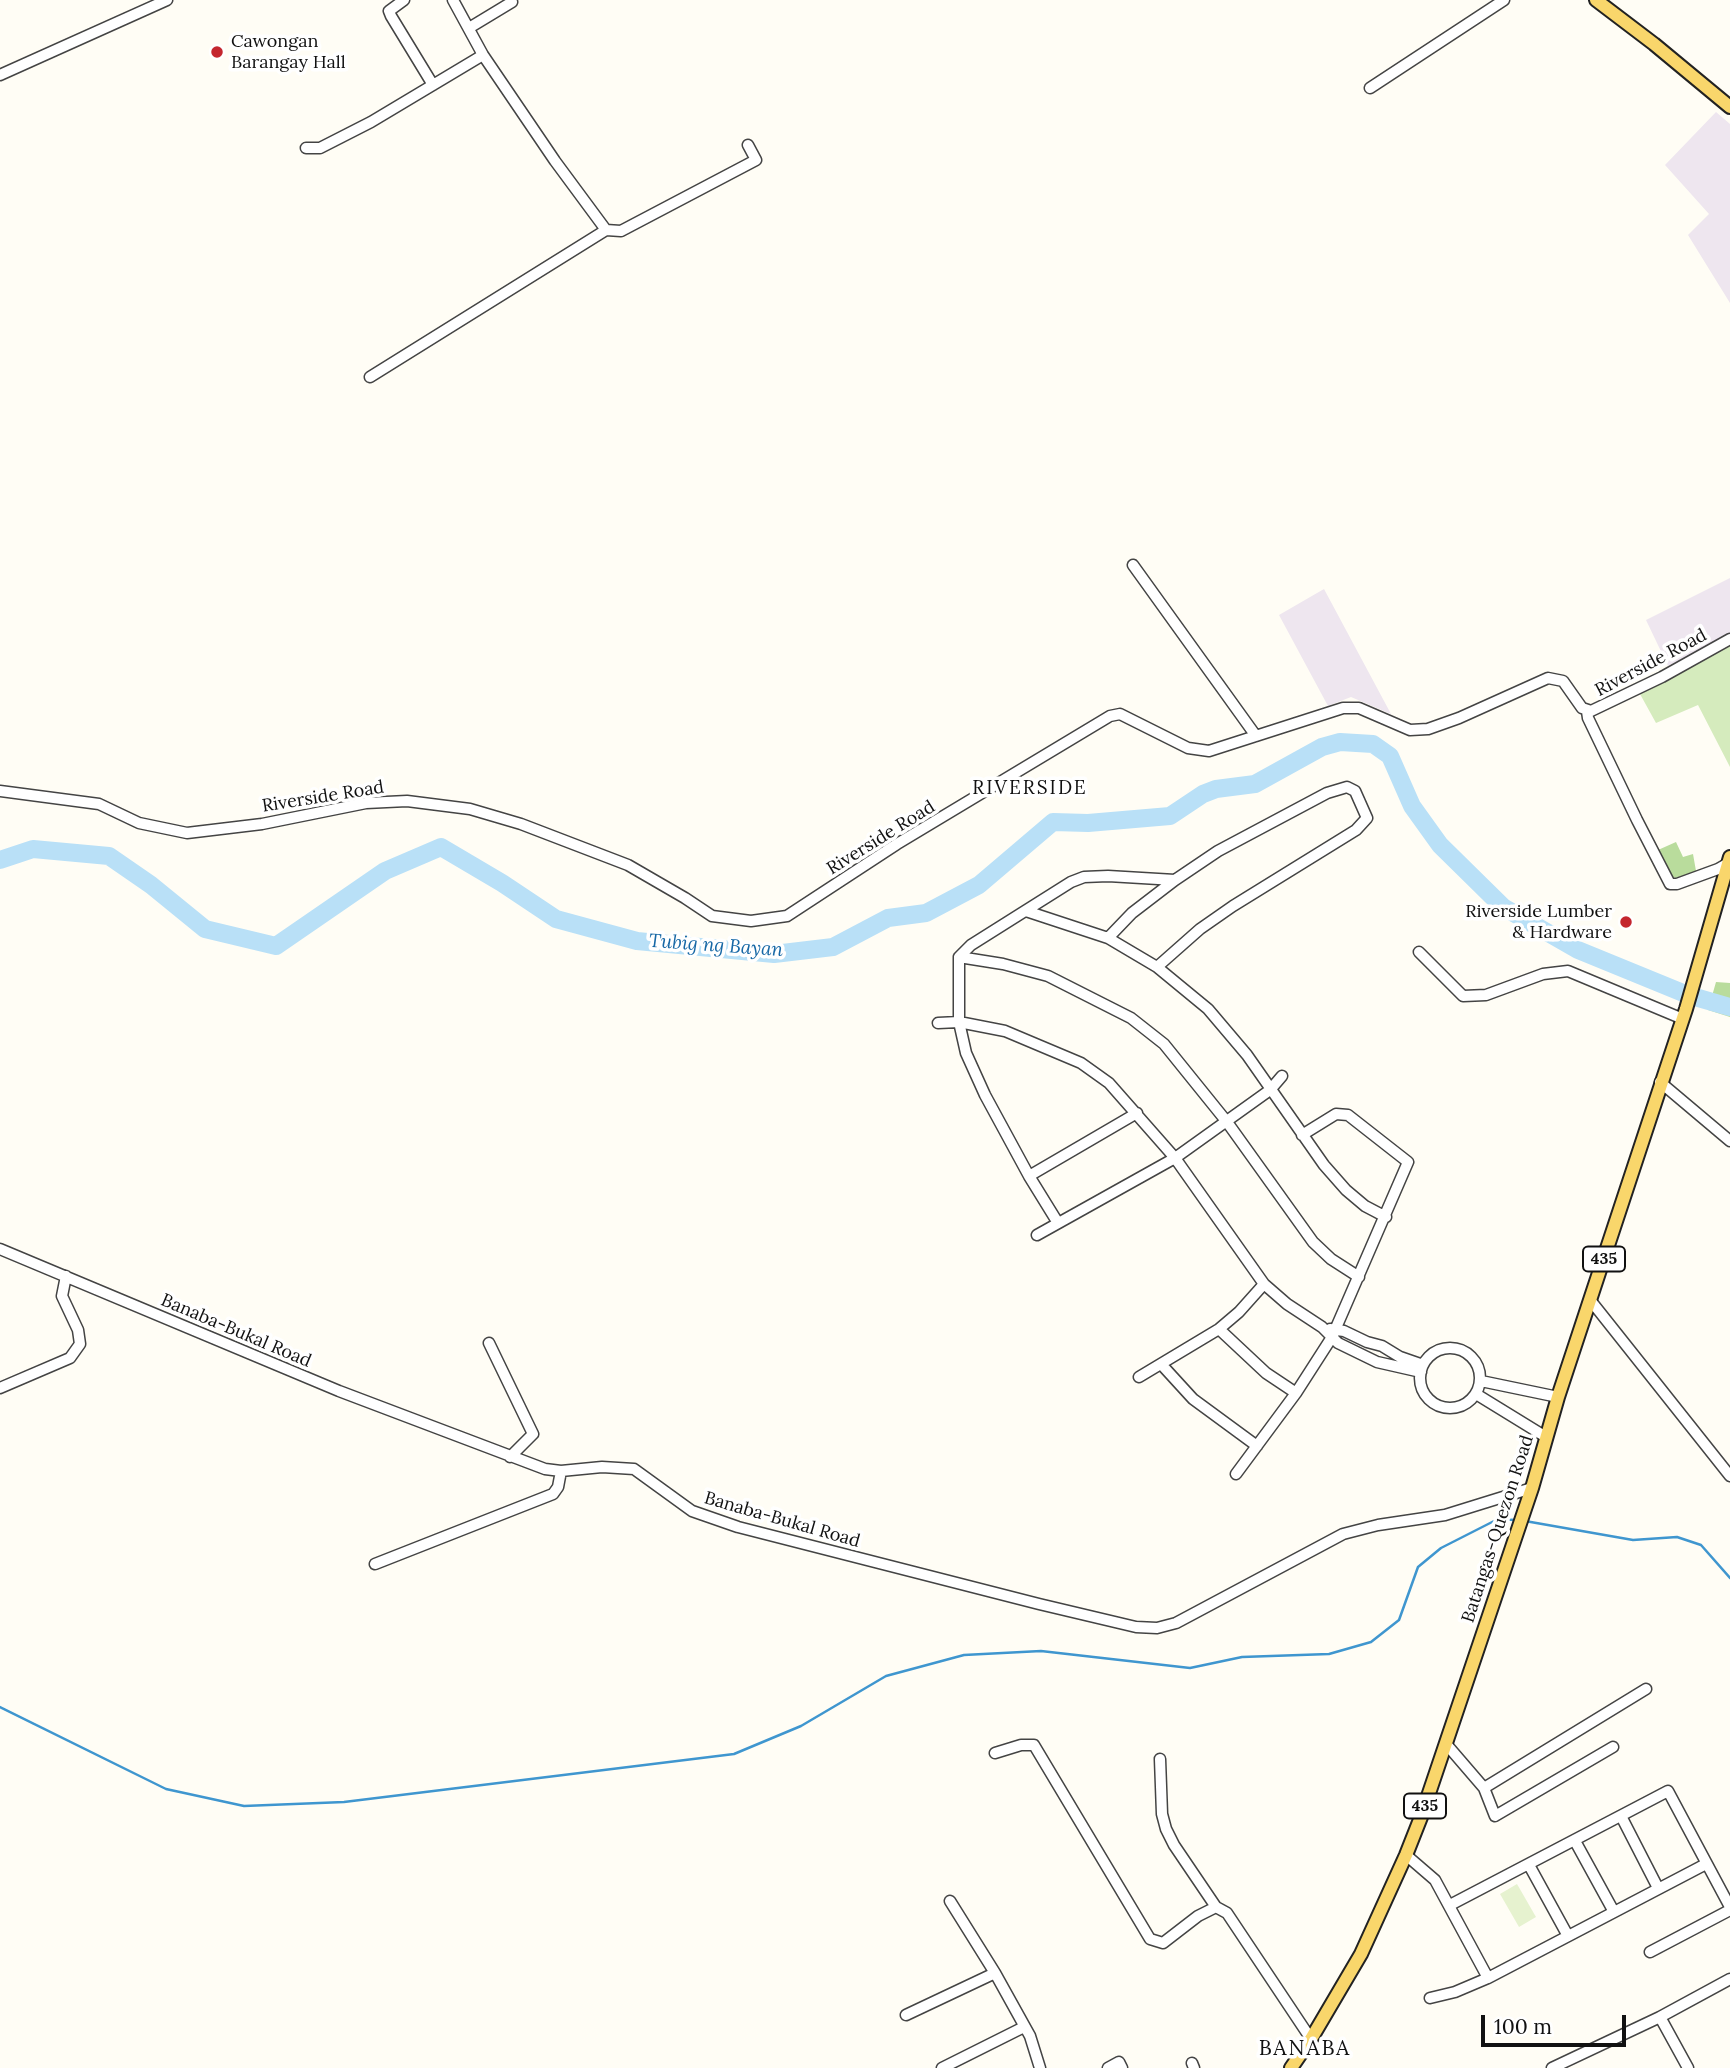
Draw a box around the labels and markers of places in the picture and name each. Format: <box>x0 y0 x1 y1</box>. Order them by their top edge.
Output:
place label: Cawongan Barangay Hall <box>231 31 346 74</box>
marker: Cawongan Barangay Hall <box>209 44 225 60</box>
place label: Riverside Lumber & Hardware <box>1465 901 1612 944</box>
marker: Riverside Lumber & Hardware <box>1618 914 1634 930</box>

